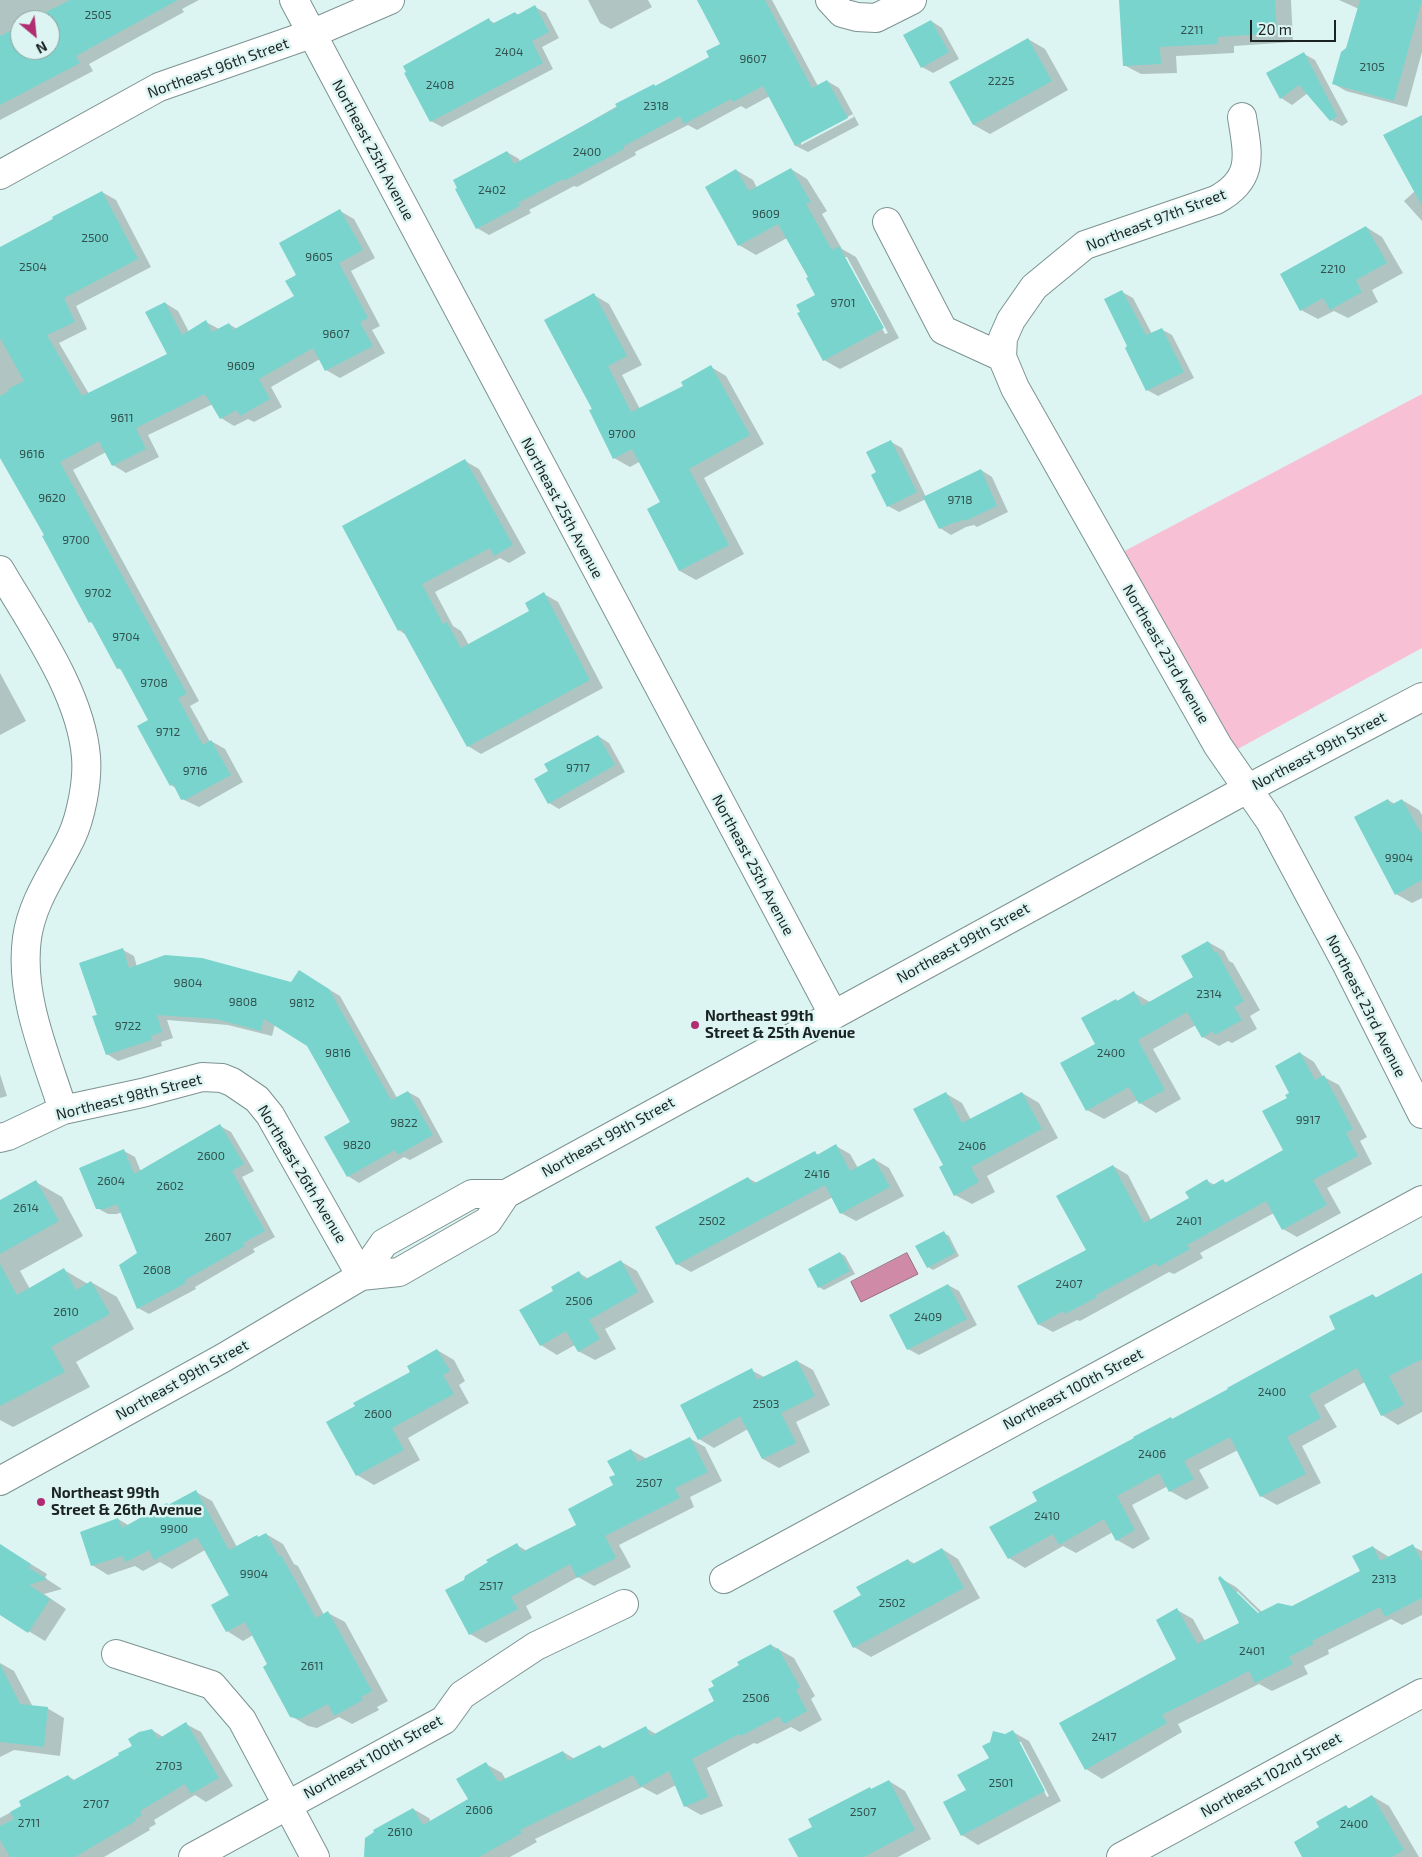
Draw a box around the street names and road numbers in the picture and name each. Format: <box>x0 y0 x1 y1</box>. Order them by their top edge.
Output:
street label: Northeast 96th Street <box>145 34 291 102</box>
street label: Northeast 25th Avenue <box>328 76 418 224</box>
street label: Northeast 97th Street <box>1084 185 1228 255</box>
street label: Northeast 25th Avenue <box>517 434 607 582</box>
street label: Northeast 23rd Avenue <box>1119 581 1213 727</box>
street label: Northeast 99th Street <box>1249 708 1389 794</box>
street label: Northeast 25th Avenue <box>708 791 798 939</box>
street label: Northeast 99th Street <box>893 899 1033 987</box>
street label: Northeast 23rd Avenue <box>1322 932 1410 1080</box>
street label: Northeast 98th Street <box>54 1070 204 1124</box>
street label: Northeast 99th Street <box>538 1093 678 1181</box>
street label: Northeast 26th Avenue <box>254 1102 350 1246</box>
street label: Northeast 99th Street <box>112 1336 252 1424</box>
street label: Northeast 100th Street <box>1000 1344 1146 1434</box>
street label: Northeast 100th Street <box>300 1711 446 1803</box>
street label: Northeast 102nd Street <box>1197 1729 1345 1821</box>

